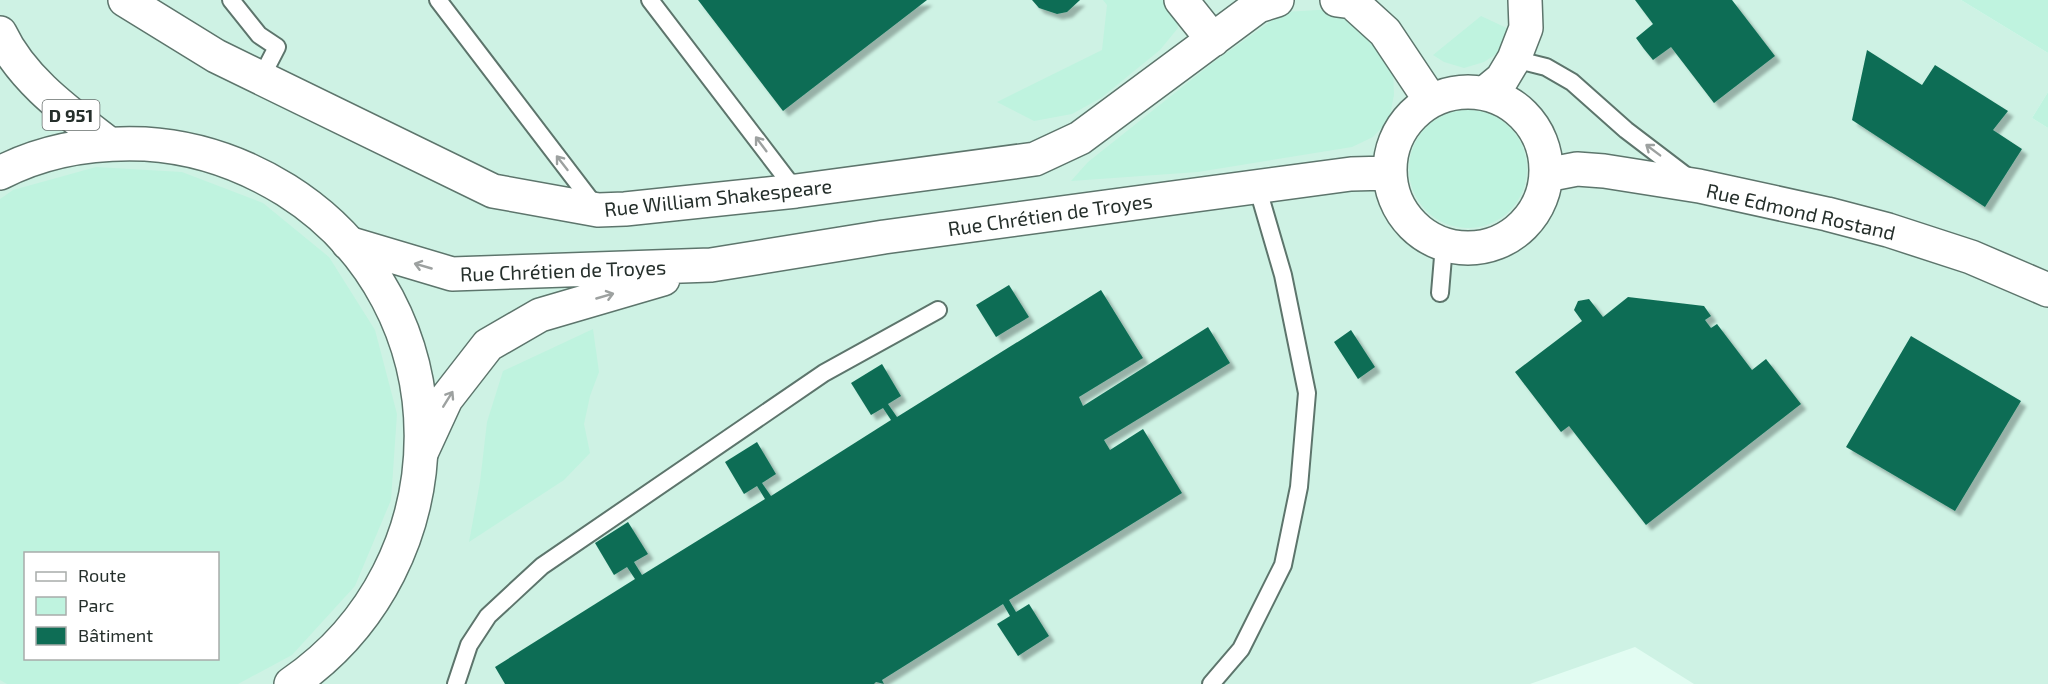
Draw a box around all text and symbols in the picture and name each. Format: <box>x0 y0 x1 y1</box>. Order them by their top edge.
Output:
road number: D 951 <box>42 100 100 130</box>
one-way arrow <box>754 137 767 153</box>
one-way arrow <box>1645 144 1661 157</box>
one-way arrow <box>556 156 569 172</box>
street label: Rue William Shakespeare <box>603 173 833 221</box>
street label: Rue Edmond Rostand <box>1704 178 1898 244</box>
street label: Rue Chrétien de Troyes <box>946 188 1154 240</box>
street label: Rue Chrétien de Troyes <box>460 254 666 286</box>
one-way arrow <box>414 260 433 271</box>
one-way arrow <box>595 290 614 301</box>
one-way arrow <box>441 390 454 407</box>
legend <box>24 552 219 660</box>
text: Route <box>78 564 126 586</box>
text: Parc <box>78 594 114 616</box>
text: Bâtiment <box>78 624 153 646</box>

